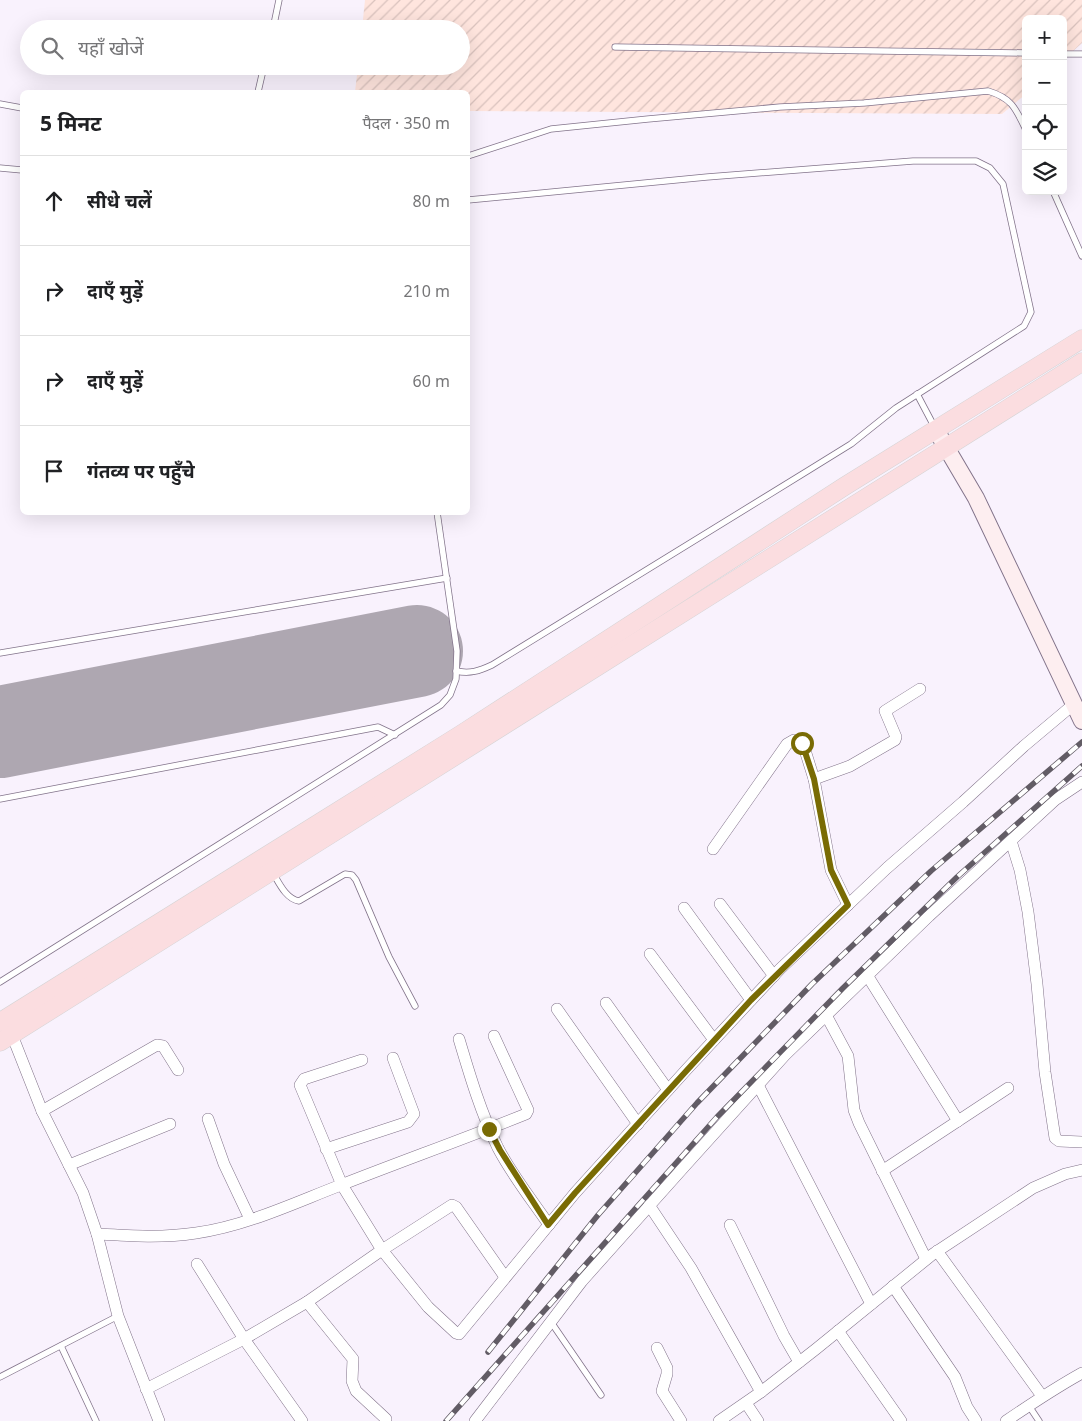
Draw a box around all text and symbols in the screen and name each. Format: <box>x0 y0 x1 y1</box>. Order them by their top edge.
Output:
map controls <box>1022 15 1067 195</box>
button: + <box>1022 15 1067 60</box>
search box <box>20 20 470 75</box>
icon: search <box>38 34 66 62</box>
text: यहाँ खोजें <box>78 35 144 61</box>
button: − <box>1022 60 1067 105</box>
button: locate <box>1022 105 1067 150</box>
text: 5 मिनट <box>40 109 102 137</box>
text: पैदल · 350 m <box>362 112 450 134</box>
button: layers <box>1022 150 1067 195</box>
icon: ahead <box>40 187 68 215</box>
text: सीधे चलें <box>87 188 152 214</box>
text: 80 m <box>413 190 450 212</box>
icon: right <box>40 277 68 305</box>
text: दाएँ मुड़ें <box>87 278 143 304</box>
text: 210 m <box>403 280 450 302</box>
icon: right <box>40 367 68 395</box>
text: दाएँ मुड़ें <box>87 368 143 394</box>
text: 60 m <box>413 370 450 392</box>
icon: arrive <box>40 457 68 485</box>
text: गंतव्य पर पहुँचे <box>87 458 195 484</box>
route start <box>791 732 814 755</box>
route end <box>478 1118 501 1141</box>

